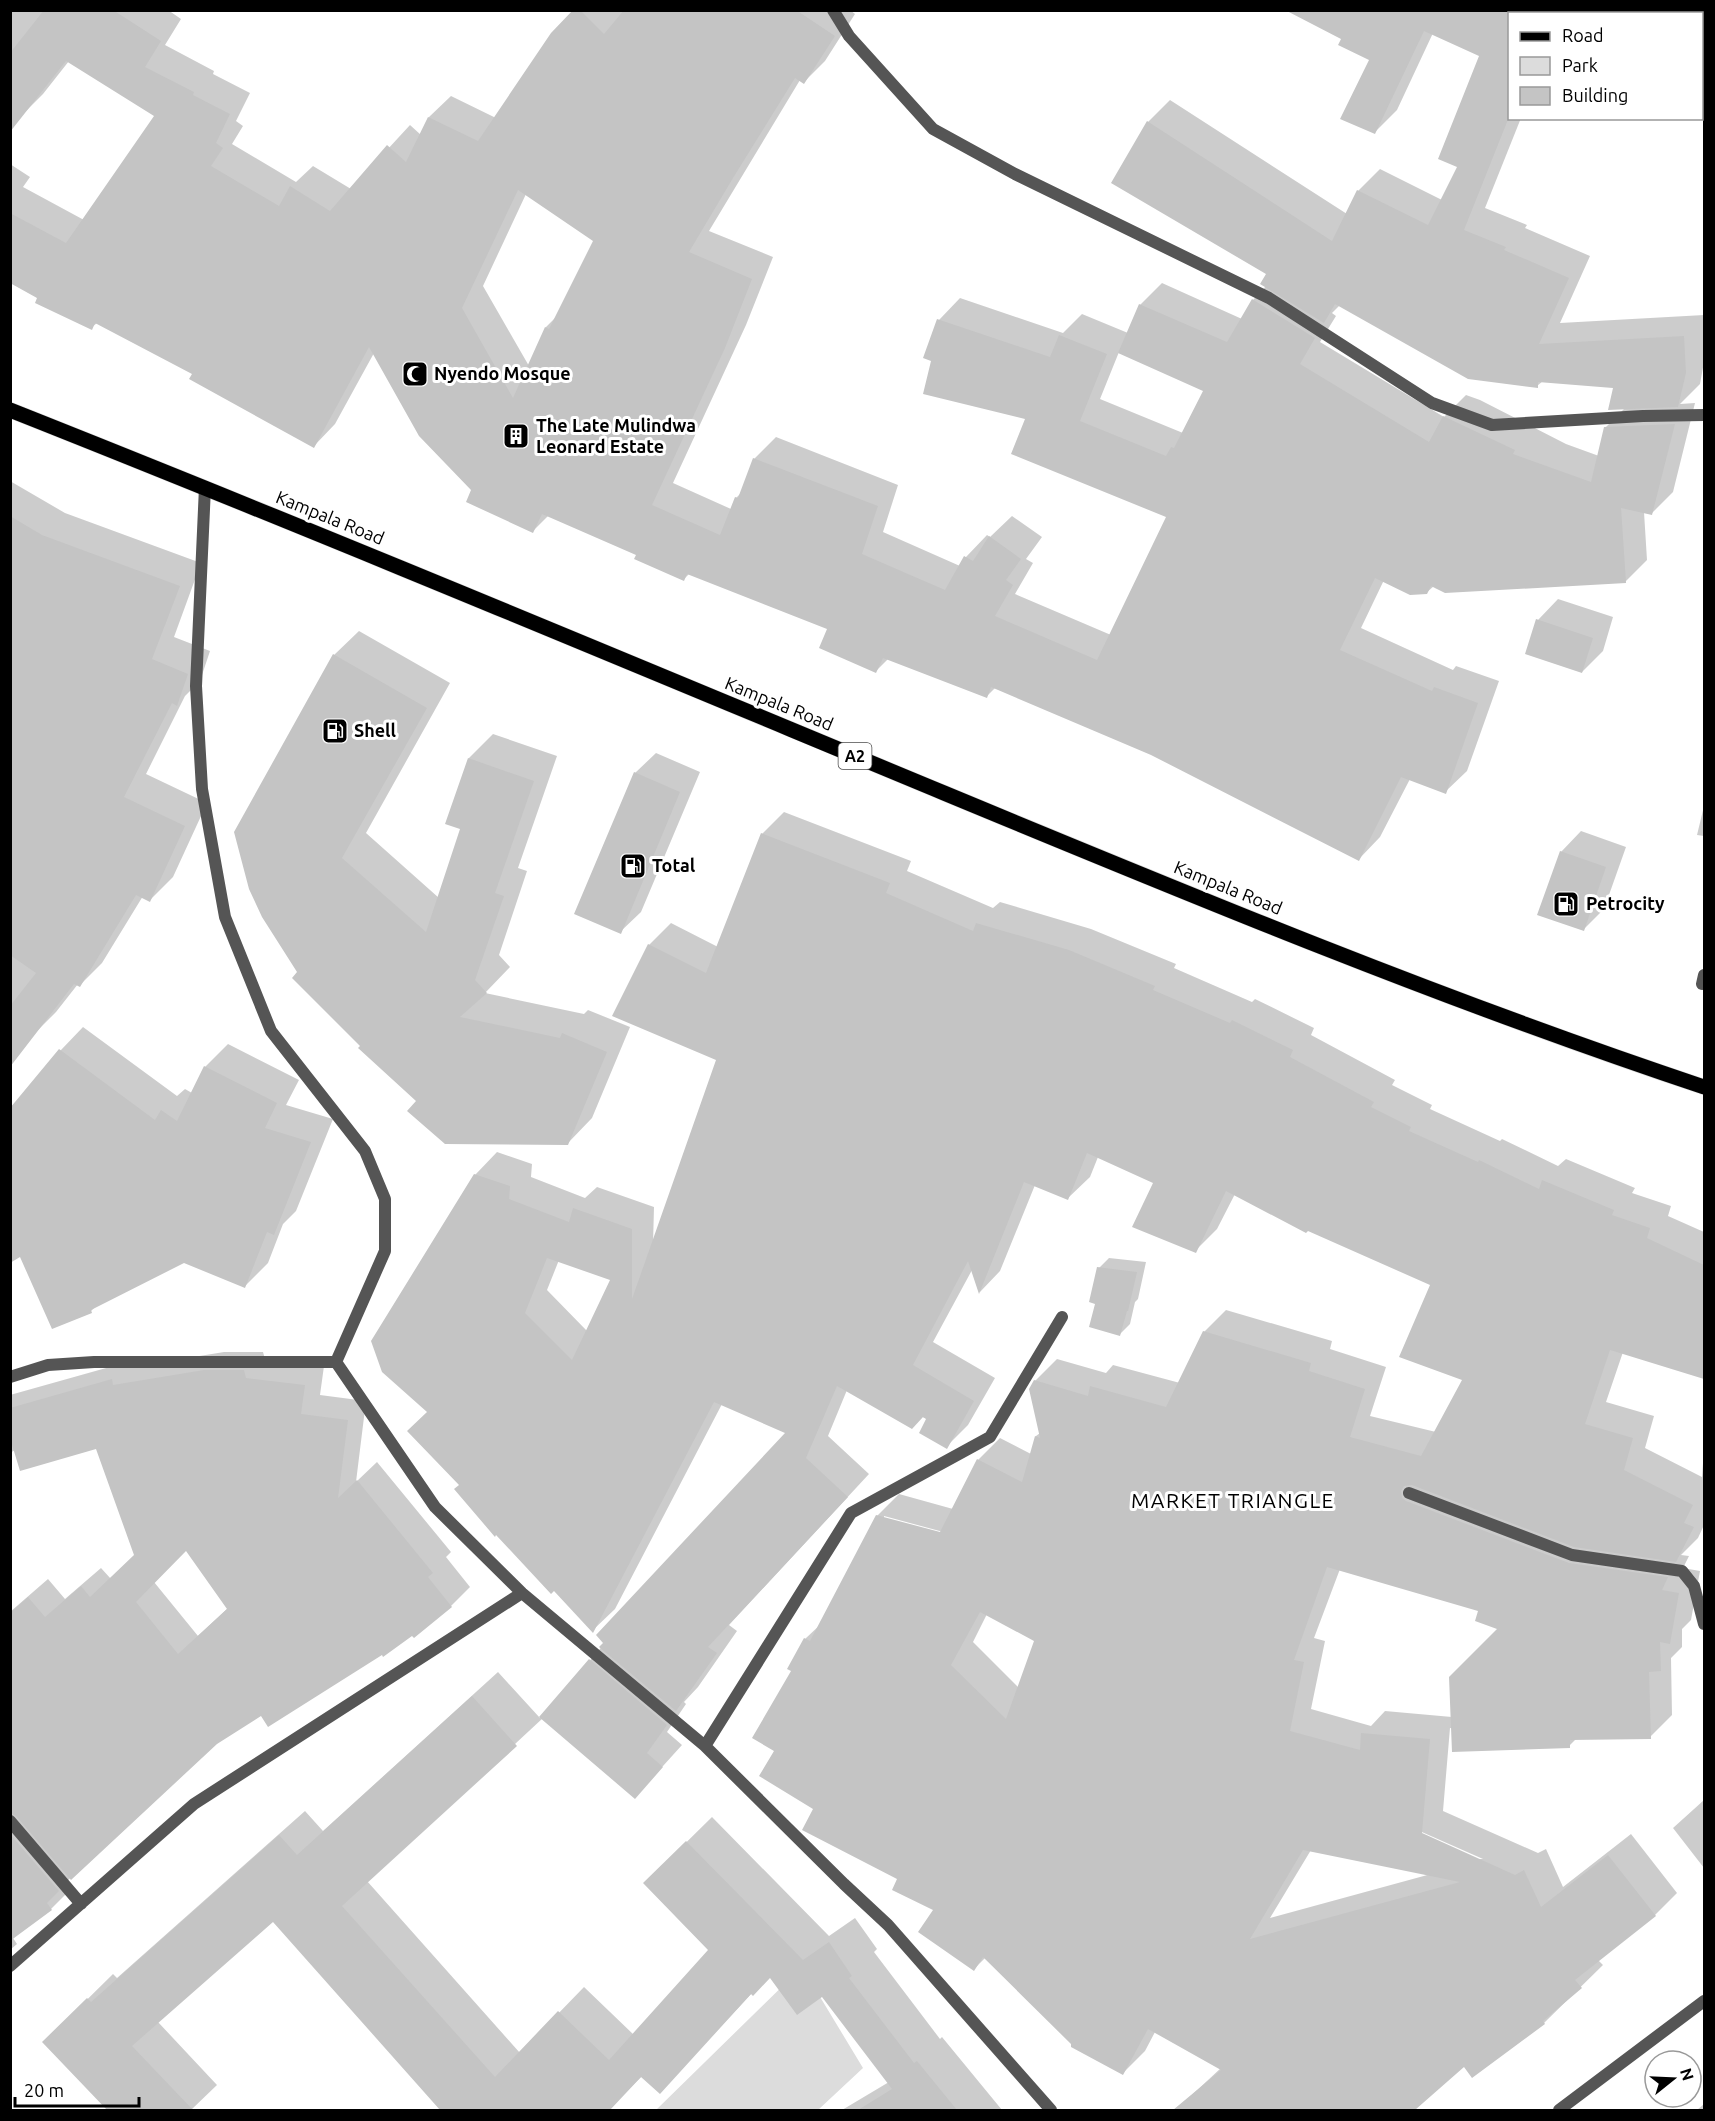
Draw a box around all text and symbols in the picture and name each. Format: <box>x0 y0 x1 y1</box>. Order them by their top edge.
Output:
legend <box>1508 12 1703 120</box>
text: Road <box>1562 25 1604 45</box>
text: Park <box>1562 55 1598 75</box>
text: Building <box>1562 85 1628 105</box>
mosque icon: Nyendo Mosque <box>400 359 430 389</box>
place label: Nyendo Mosque <box>434 363 571 383</box>
place label: The Late Mulindwa Leonard Estate <box>536 415 696 456</box>
building icon: The Late Mulindwa Leonard Estate <box>501 421 531 451</box>
street label: Kampala Road <box>273 486 387 548</box>
street label: Kampala Road <box>722 672 836 734</box>
fuel station icon: Shell <box>320 716 350 746</box>
place label: Shell <box>354 720 397 740</box>
road number: A2 <box>838 743 872 769</box>
fuel station icon: Total <box>618 851 648 881</box>
place label: Total <box>652 855 696 875</box>
street label: Kampala Road <box>1171 856 1285 918</box>
fuel station icon: Petrocity <box>1551 889 1581 919</box>
place label: Petrocity <box>1586 893 1665 913</box>
district label: MARKET TRIANGLE <box>1131 1488 1335 1512</box>
north arrow <box>1643 2049 1703 2109</box>
text: N <box>1677 2066 1698 2083</box>
scale bar <box>15 2070 140 2108</box>
text: 20 m <box>24 2080 64 2100</box>

